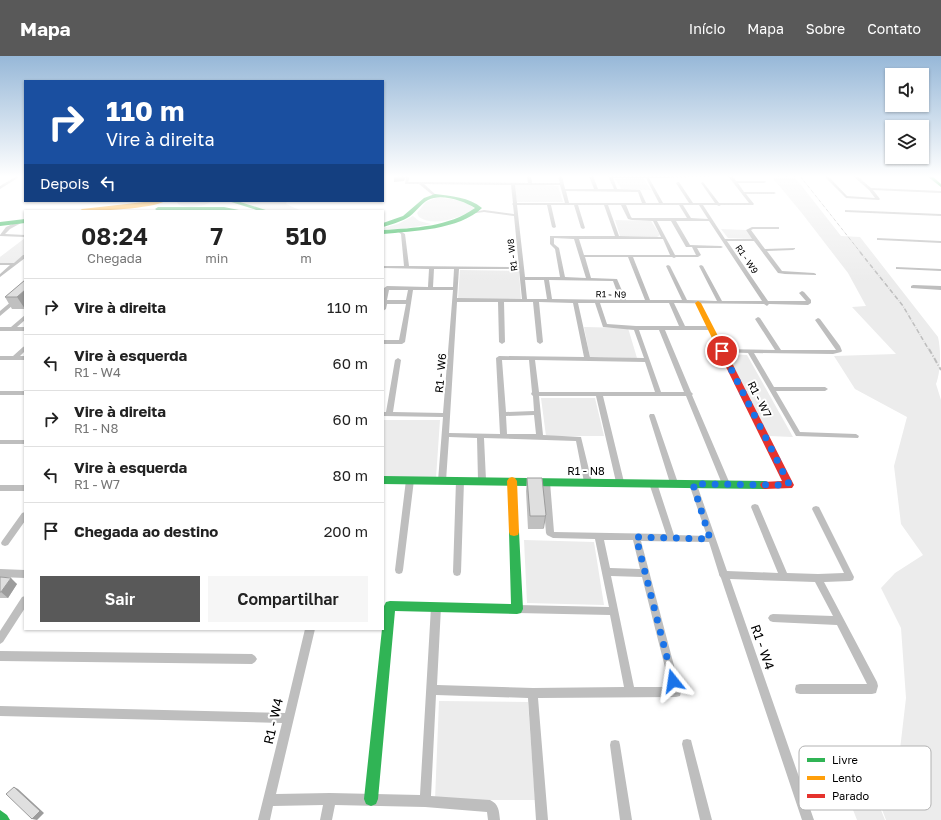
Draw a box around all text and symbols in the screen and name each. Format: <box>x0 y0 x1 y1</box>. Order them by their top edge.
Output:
text: Mapa <box>20 17 71 40</box>
text: Início <box>689 20 725 37</box>
text: Mapa <box>747 20 784 37</box>
text: Sobre <box>806 20 845 37</box>
text: Contato <box>867 20 921 37</box>
map controls <box>885 68 929 164</box>
button: sound <box>885 68 929 112</box>
text: 110 m <box>106 94 185 127</box>
icon: right <box>40 96 92 148</box>
button: layers <box>885 120 929 164</box>
text: Vire à direita <box>106 128 215 150</box>
icon: left <box>97 172 119 194</box>
text: Depois <box>40 174 89 192</box>
text: 08:24 <box>81 221 148 250</box>
text: 7 <box>210 221 223 250</box>
text: 510 <box>285 221 327 250</box>
street label: R1 - W8 <box>505 238 519 272</box>
street label: R1 - W9 <box>733 242 761 276</box>
text: Chegada <box>87 250 142 266</box>
text: min <box>205 250 228 266</box>
text: m <box>300 250 312 266</box>
street label: R1 - N9 <box>596 288 626 300</box>
icon: right <box>40 296 62 318</box>
text: Vire à direita <box>74 298 166 316</box>
text: 110 m <box>327 298 368 316</box>
pin <box>705 334 739 368</box>
icon: arrive <box>711 340 733 362</box>
text: Vire à esquerda <box>74 346 187 364</box>
icon: left <box>40 352 62 374</box>
street label: R1 - W6 <box>432 352 448 393</box>
text: 60 m <box>333 354 368 372</box>
text: R1 - W4 <box>74 364 121 380</box>
street label: R1 - W7 <box>745 379 775 419</box>
text: Vire à direita <box>74 402 166 420</box>
icon: right <box>40 408 62 430</box>
text: 60 m <box>333 410 368 428</box>
text: R1 - N8 <box>74 420 118 436</box>
text: Vire à esquerda <box>74 458 187 476</box>
icon: left <box>40 464 62 486</box>
street label: R1 - N8 <box>567 464 605 477</box>
text: 80 m <box>333 466 368 484</box>
text: R1 - W7 <box>74 476 120 492</box>
icon: arrive <box>40 520 62 542</box>
text: Chegada ao destino <box>74 522 218 540</box>
text: 200 m <box>324 522 368 540</box>
button: Sair <box>40 576 200 622</box>
button: Compartilhar <box>208 576 368 622</box>
street label: R1 - W4 <box>748 622 778 672</box>
position arrow <box>652 660 694 702</box>
street label: R1 - W4 <box>260 696 286 746</box>
legend <box>799 746 931 810</box>
text: Livre <box>832 753 858 766</box>
text: Lento <box>832 771 863 784</box>
text: Parado <box>832 789 869 802</box>

